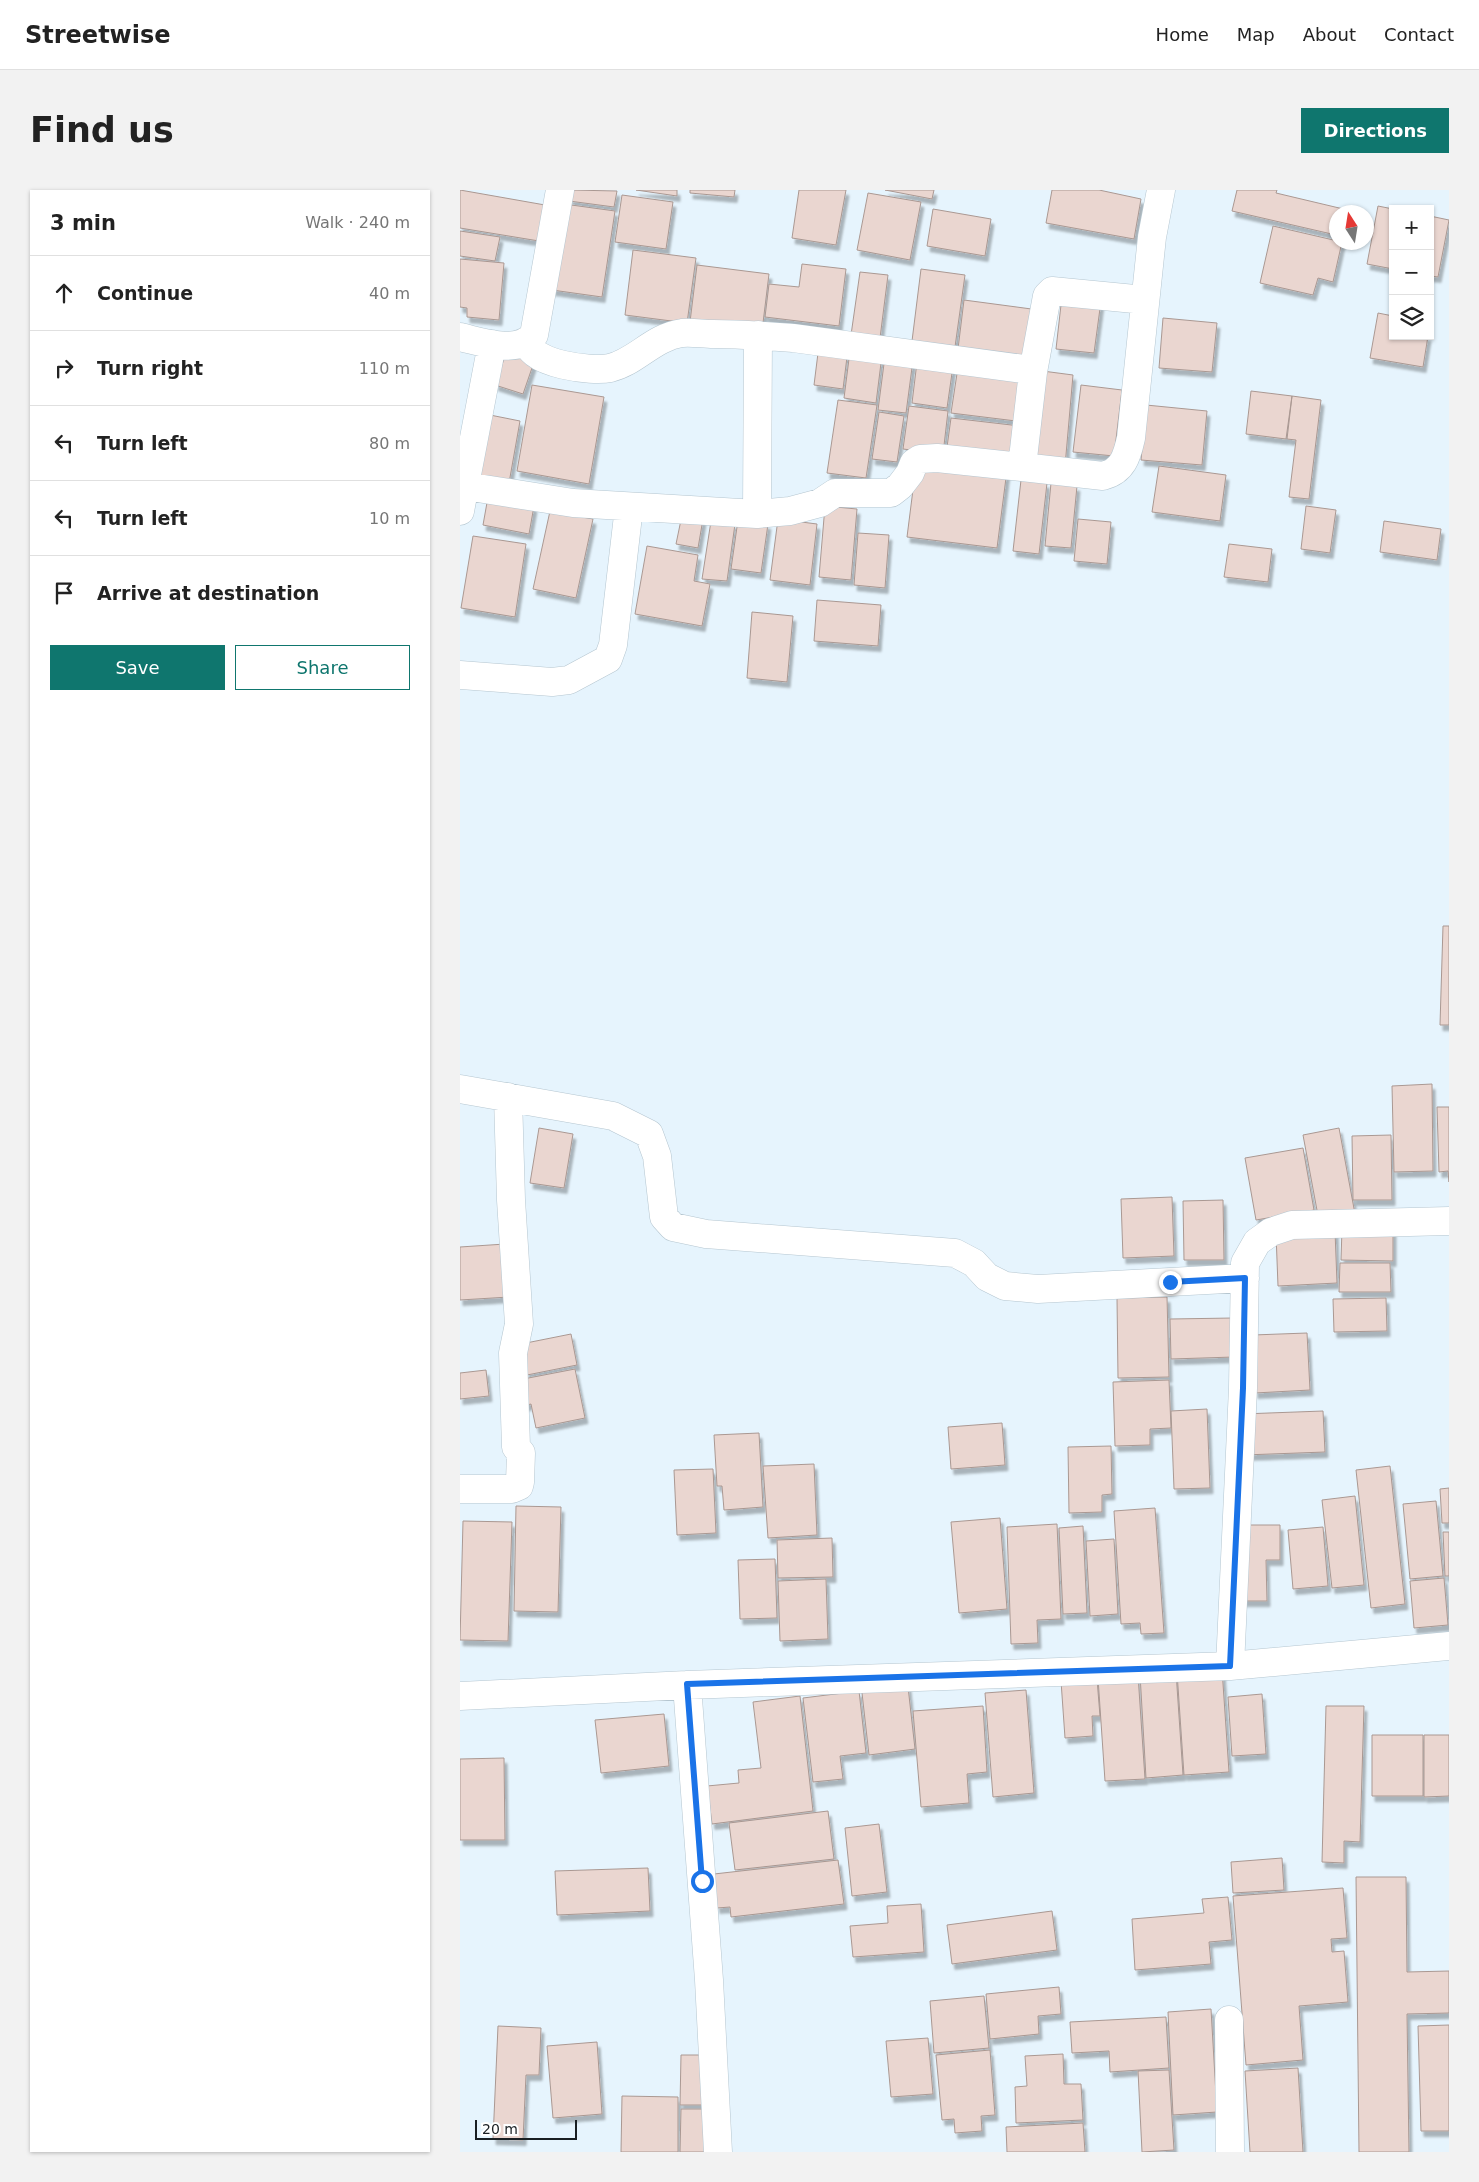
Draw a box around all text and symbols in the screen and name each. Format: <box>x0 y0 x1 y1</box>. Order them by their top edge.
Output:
text: Streetwise <box>25 21 171 49</box>
text: Home <box>1156 24 1209 45</box>
text: Map <box>1237 24 1275 45</box>
text: About <box>1303 24 1356 45</box>
text: Contact <box>1384 24 1454 45</box>
button: Directions <box>1301 108 1449 153</box>
text: Find us <box>30 110 174 150</box>
north arrow <box>1329 205 1374 250</box>
map controls <box>1389 205 1434 340</box>
button: + <box>1389 205 1434 250</box>
text: 3 min <box>50 211 116 235</box>
text: Walk · 240 m <box>305 213 410 232</box>
button: − <box>1389 250 1434 295</box>
icon: ahead <box>50 279 78 307</box>
text: Continue <box>97 282 193 304</box>
text: 40 m <box>369 284 410 303</box>
button: layers <box>1389 295 1434 340</box>
icon: right <box>50 354 78 382</box>
text: Turn right <box>97 357 203 379</box>
text: 110 m <box>359 359 410 378</box>
icon: left <box>50 429 78 457</box>
text: Turn left <box>97 432 188 454</box>
text: 80 m <box>369 434 410 453</box>
icon: left <box>50 504 78 532</box>
text: Turn left <box>97 507 188 529</box>
text: 10 m <box>369 509 410 528</box>
icon: arrive <box>50 579 78 607</box>
text: Arrive at destination <box>97 582 319 604</box>
button: Save <box>50 645 225 690</box>
button: Share <box>235 645 410 690</box>
route end <box>1159 1271 1182 1294</box>
route start <box>691 1870 714 1893</box>
scale bar <box>475 2117 578 2140</box>
text: 20 m <box>482 2121 518 2137</box>

